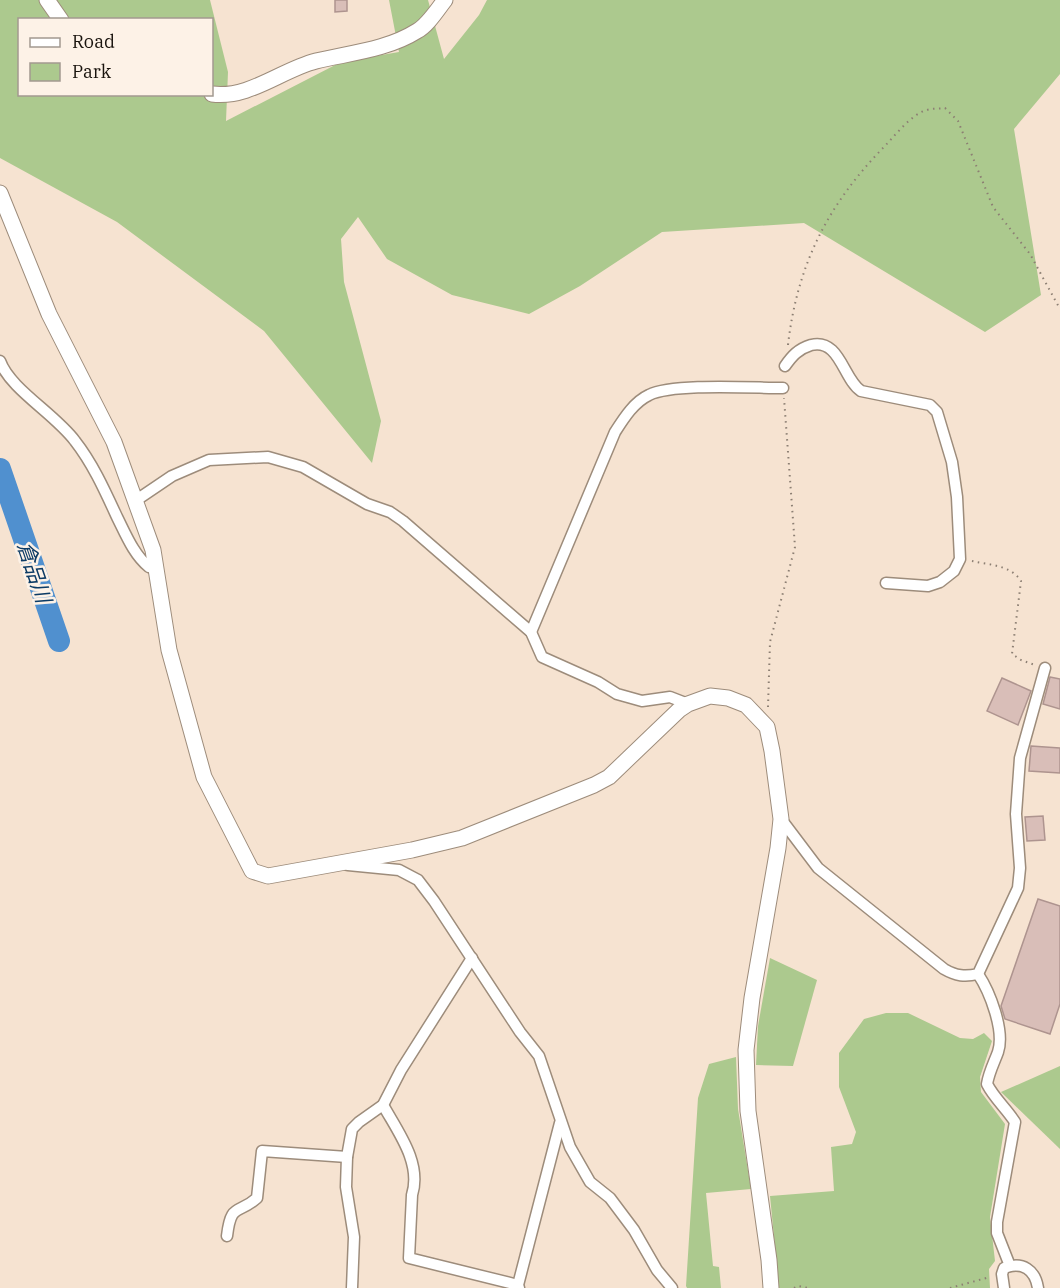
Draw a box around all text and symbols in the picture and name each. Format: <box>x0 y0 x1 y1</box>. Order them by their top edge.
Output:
legend <box>18 18 213 96</box>
text: Road <box>72 30 115 53</box>
text: Park <box>72 60 112 83</box>
water label: 倉品川 <box>12 538 59 608</box>

